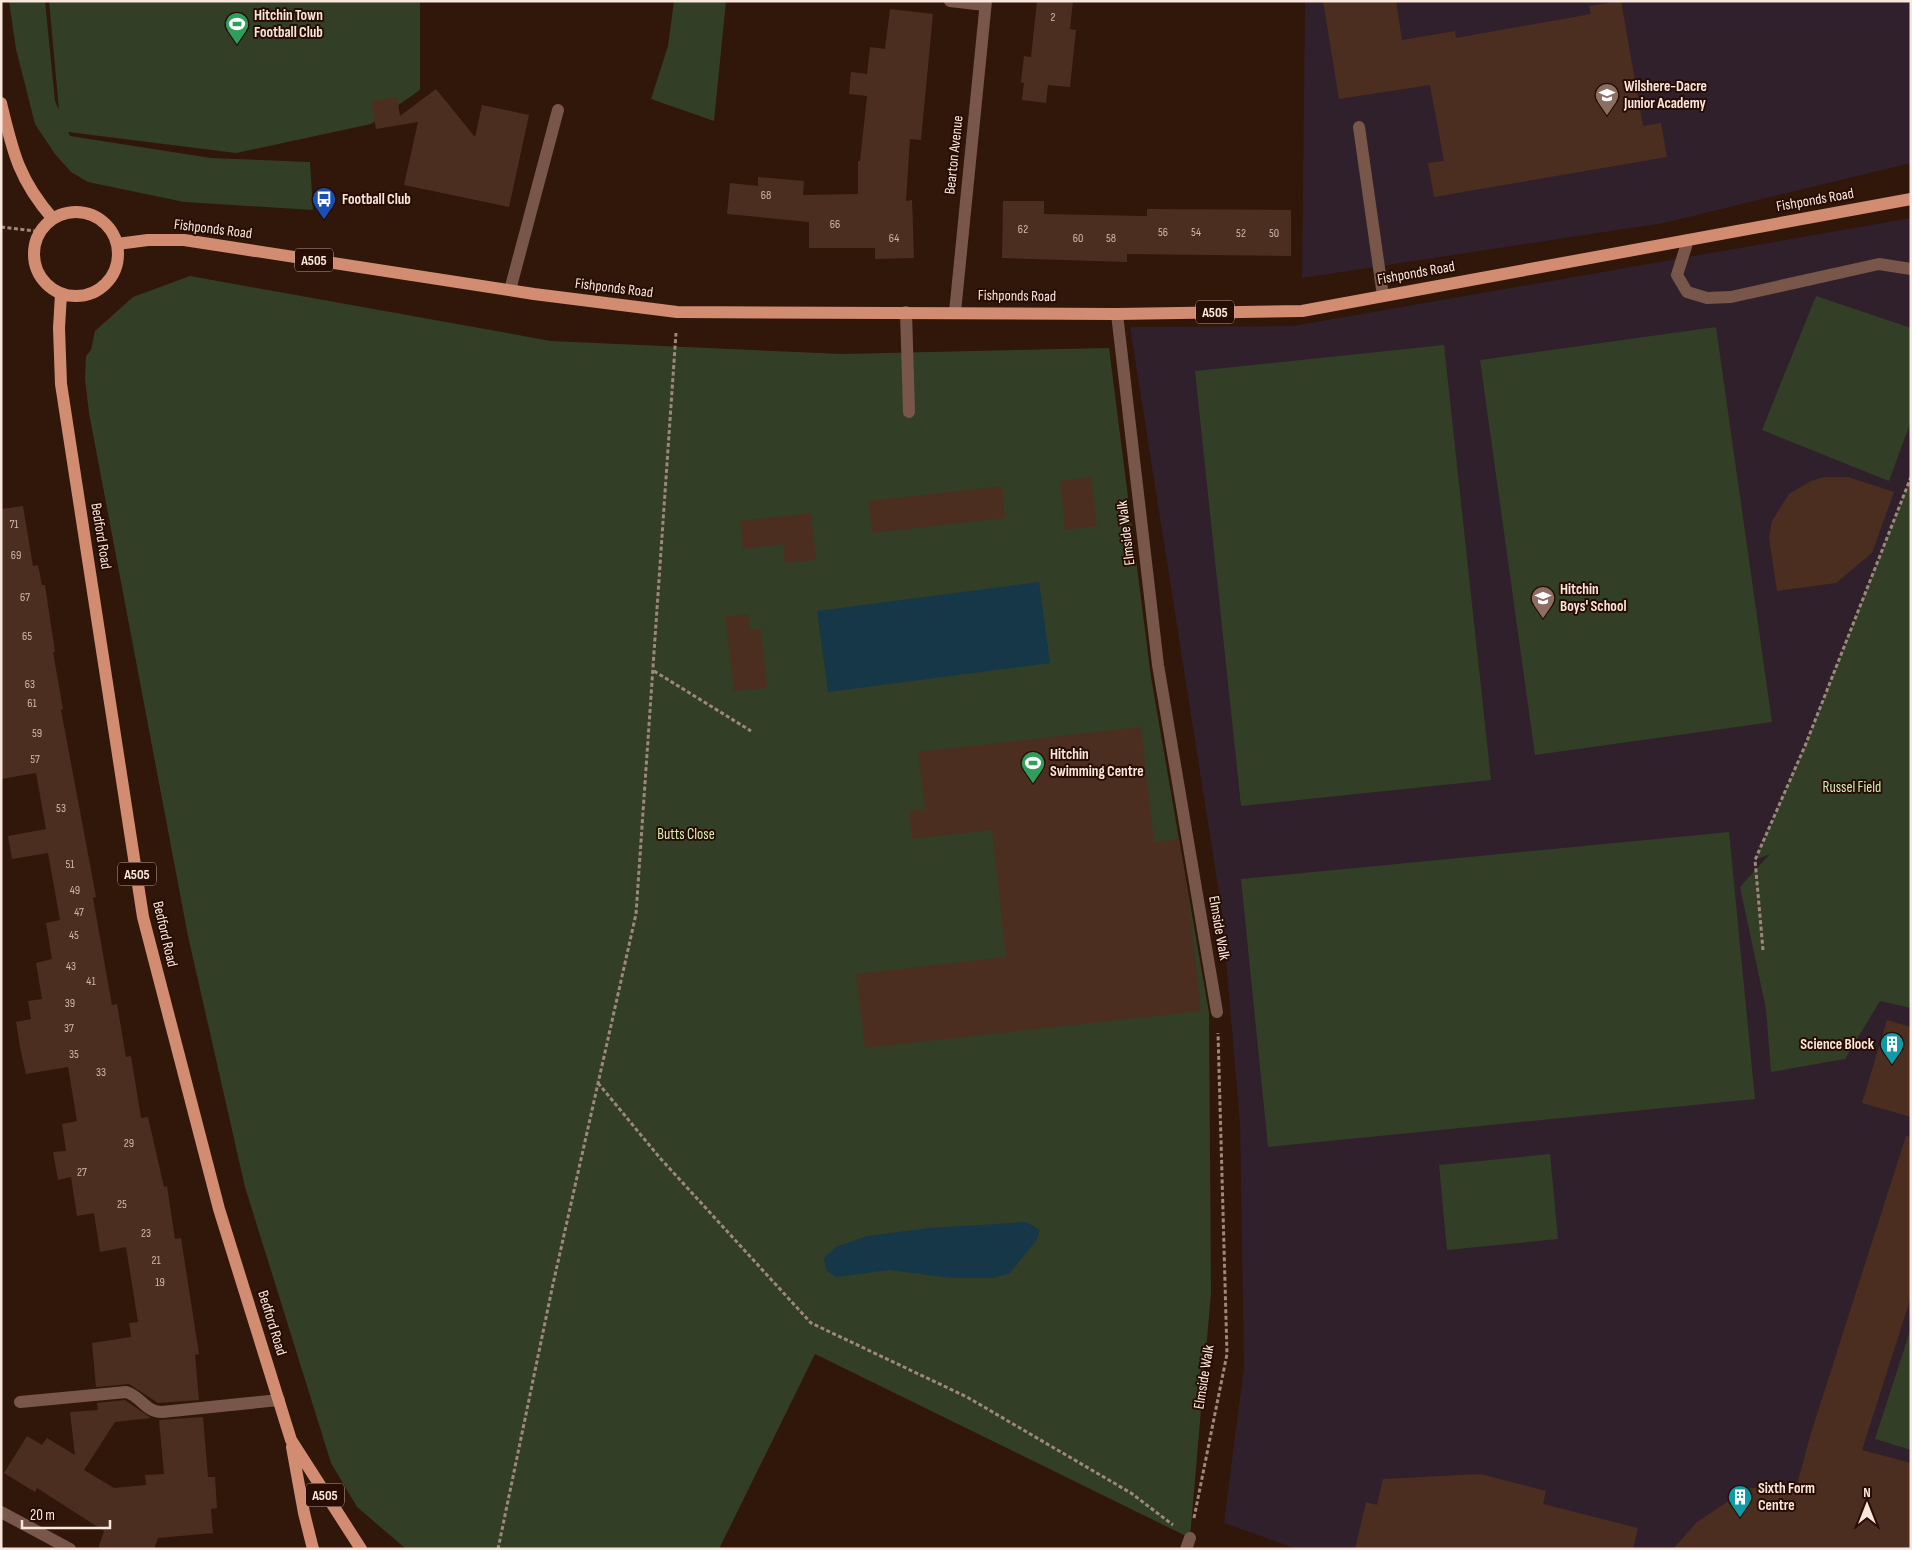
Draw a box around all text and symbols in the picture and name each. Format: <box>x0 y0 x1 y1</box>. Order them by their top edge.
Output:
place label: Hitchin Town Football Club <box>254 6 323 42</box>
house number: 2 <box>1051 10 1056 25</box>
sports icon: Hitchin Town Football Club <box>224 11 250 45</box>
place label: Wilshere-Dacre Junior Academy <box>1623 77 1707 113</box>
school or university icon: Wilshere-Dacre Junior Academy <box>1594 82 1620 116</box>
street label: Bearton Avenue <box>940 115 968 195</box>
street label: Fishponds Road <box>1775 184 1855 216</box>
bus stop icon: Football Club <box>311 186 337 220</box>
house number: 68 <box>761 188 771 203</box>
place label: Football Club <box>342 190 411 209</box>
street label: Fishponds Road <box>173 215 253 243</box>
house number: 66 <box>830 217 840 232</box>
house number: 62 <box>1018 222 1028 237</box>
house number: 56 <box>1158 225 1168 240</box>
house number: 54 <box>1191 225 1201 240</box>
house number: 52 <box>1236 226 1246 241</box>
house number: 50 <box>1269 226 1279 241</box>
house number: 64 <box>889 231 899 246</box>
house number: 60 <box>1073 231 1083 246</box>
house number: 58 <box>1106 231 1116 246</box>
road number: A505 <box>295 248 333 272</box>
street label: Fishponds Road <box>1376 257 1456 289</box>
street label: Fishponds Road <box>574 274 654 302</box>
street label: Fishponds Road <box>978 286 1056 306</box>
road number: A505 <box>1196 300 1234 324</box>
street label: Elmside Walk <box>1113 499 1139 566</box>
street label: Bedford Road <box>86 501 116 571</box>
house number: 71 <box>9 517 19 532</box>
house number: 69 <box>11 548 21 563</box>
place label: Hitchin Boys' School <box>1560 580 1626 616</box>
school or university icon: Hitchin Boys' School <box>1530 585 1556 619</box>
house number: 67 <box>20 590 30 605</box>
house number: 65 <box>22 629 32 644</box>
house number: 63 <box>25 677 35 692</box>
house number: 61 <box>27 696 38 711</box>
house number: 59 <box>32 726 42 741</box>
place label: Hitchin Swimming Centre <box>1050 745 1144 781</box>
sports icon: Hitchin Swimming Centre <box>1020 750 1046 784</box>
house number: 57 <box>30 752 40 767</box>
park label: Russel Field <box>1823 778 1881 797</box>
house number: 53 <box>56 801 66 816</box>
park label: Butts Close <box>657 825 715 844</box>
house number: 51 <box>65 857 75 872</box>
road number: A505 <box>118 862 156 886</box>
house number: 49 <box>70 883 80 898</box>
street label: Elmside Walk <box>1204 894 1234 962</box>
street label: Bedford Road <box>148 899 182 969</box>
house number: 47 <box>74 905 84 920</box>
house number: 45 <box>69 928 79 943</box>
house number: 43 <box>66 959 76 974</box>
house number: 41 <box>86 974 96 989</box>
house number: 39 <box>65 996 75 1011</box>
house number: 37 <box>64 1021 74 1036</box>
building icon: Science Block <box>1879 1031 1905 1065</box>
place label: Science Block <box>1800 1035 1875 1054</box>
house number: 35 <box>69 1047 79 1062</box>
house number: 33 <box>96 1065 106 1080</box>
house number: 29 <box>124 1136 134 1151</box>
house number: 27 <box>77 1165 87 1180</box>
house number: 25 <box>117 1197 127 1212</box>
house number: 23 <box>141 1226 151 1241</box>
house number: 21 <box>151 1253 161 1268</box>
house number: 19 <box>155 1275 165 1290</box>
street label: Bedford Road <box>253 1288 291 1358</box>
street label: Elmside Walk <box>1190 1343 1219 1411</box>
place label: Sixth Form Centre <box>1758 1479 1815 1515</box>
north arrow <box>1842 1480 1892 1530</box>
road number: A505 <box>306 1484 344 1506</box>
building icon: Sixth Form Centre <box>1727 1484 1753 1518</box>
text: N <box>1863 1484 1871 1501</box>
scale bar <box>22 1498 110 1530</box>
text: 20 m <box>30 1506 55 1525</box>

